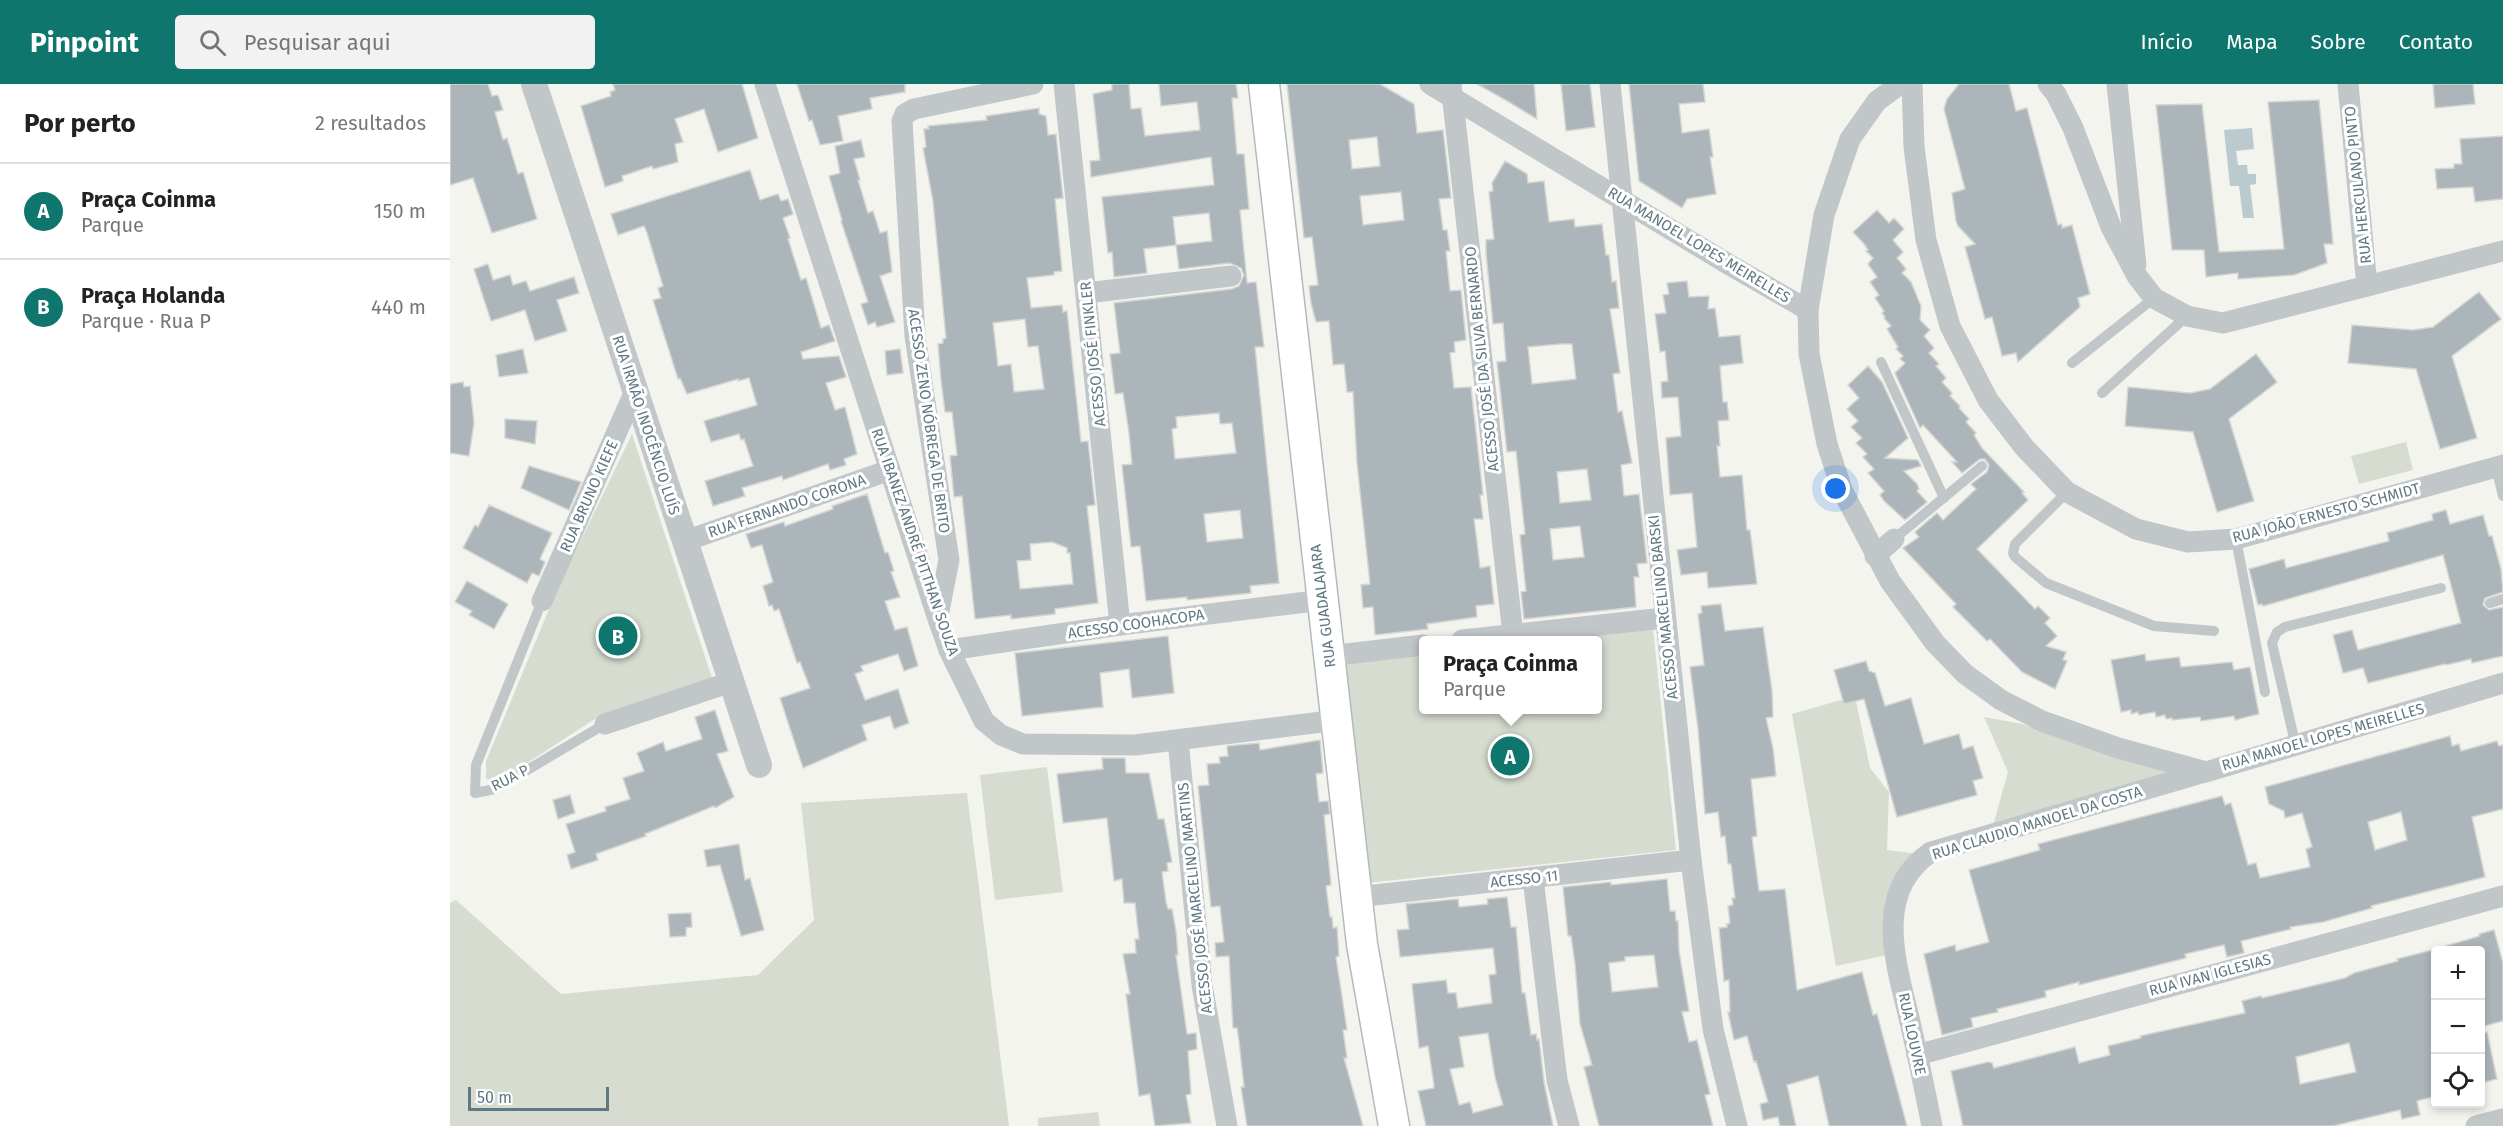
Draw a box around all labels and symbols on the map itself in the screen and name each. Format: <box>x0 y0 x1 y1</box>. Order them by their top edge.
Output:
street label: RUA HERCULANO PINTO <box>2341 105 2375 265</box>
street label: RUA MANOEL LOPES MEIRELLES <box>1604 183 1794 307</box>
street label: ACESSO JOSÉ DA SILVA BERNARDO <box>1461 246 1503 472</box>
street label: ACESSO JOSÉ FINKLER <box>1076 281 1110 427</box>
street label: ACESSO ZENO NÓBREGA DE BRITO <box>904 308 954 534</box>
street label: RUA IRMÃO INOCÊNCIO LUÍS <box>608 333 684 517</box>
street label: RUA IBANEZ ANDRÉ PITTHAN SOUZA <box>868 426 963 658</box>
street label: RUA BRUNO KIEFE <box>556 437 622 555</box>
street label: RUA FERNANDO CORONA <box>706 470 869 541</box>
your location <box>1821 474 1850 503</box>
street label: RUA JOÃO ERNESTO SCHMIDT <box>2230 479 2422 547</box>
street label: ACESSO MARCELINO BARSKI <box>1644 514 1682 700</box>
street label: RUA GUADALAJARA <box>1306 543 1339 669</box>
street label: ACESSO COOHACOPA <box>1067 605 1206 642</box>
pin: B <box>598 614 638 658</box>
street label: RUA MANOEL LOPES MEIRELLES <box>2220 699 2426 775</box>
pin: A <box>1490 734 1530 778</box>
street label: RUA P <box>488 761 532 795</box>
street label: ACESSO JOSÉ MARCELINO MARTINS <box>1174 782 1216 1014</box>
street label: RUA CLAUDIO MANOEL DA COSTA <box>1930 782 2144 864</box>
street label: ACESSO 11 <box>1489 866 1559 892</box>
street label: RUA IVAN IGLESIAS <box>2147 950 2273 1000</box>
street label: RUA LOUVRE <box>1894 991 1930 1077</box>
scale bar <box>468 1084 609 1112</box>

